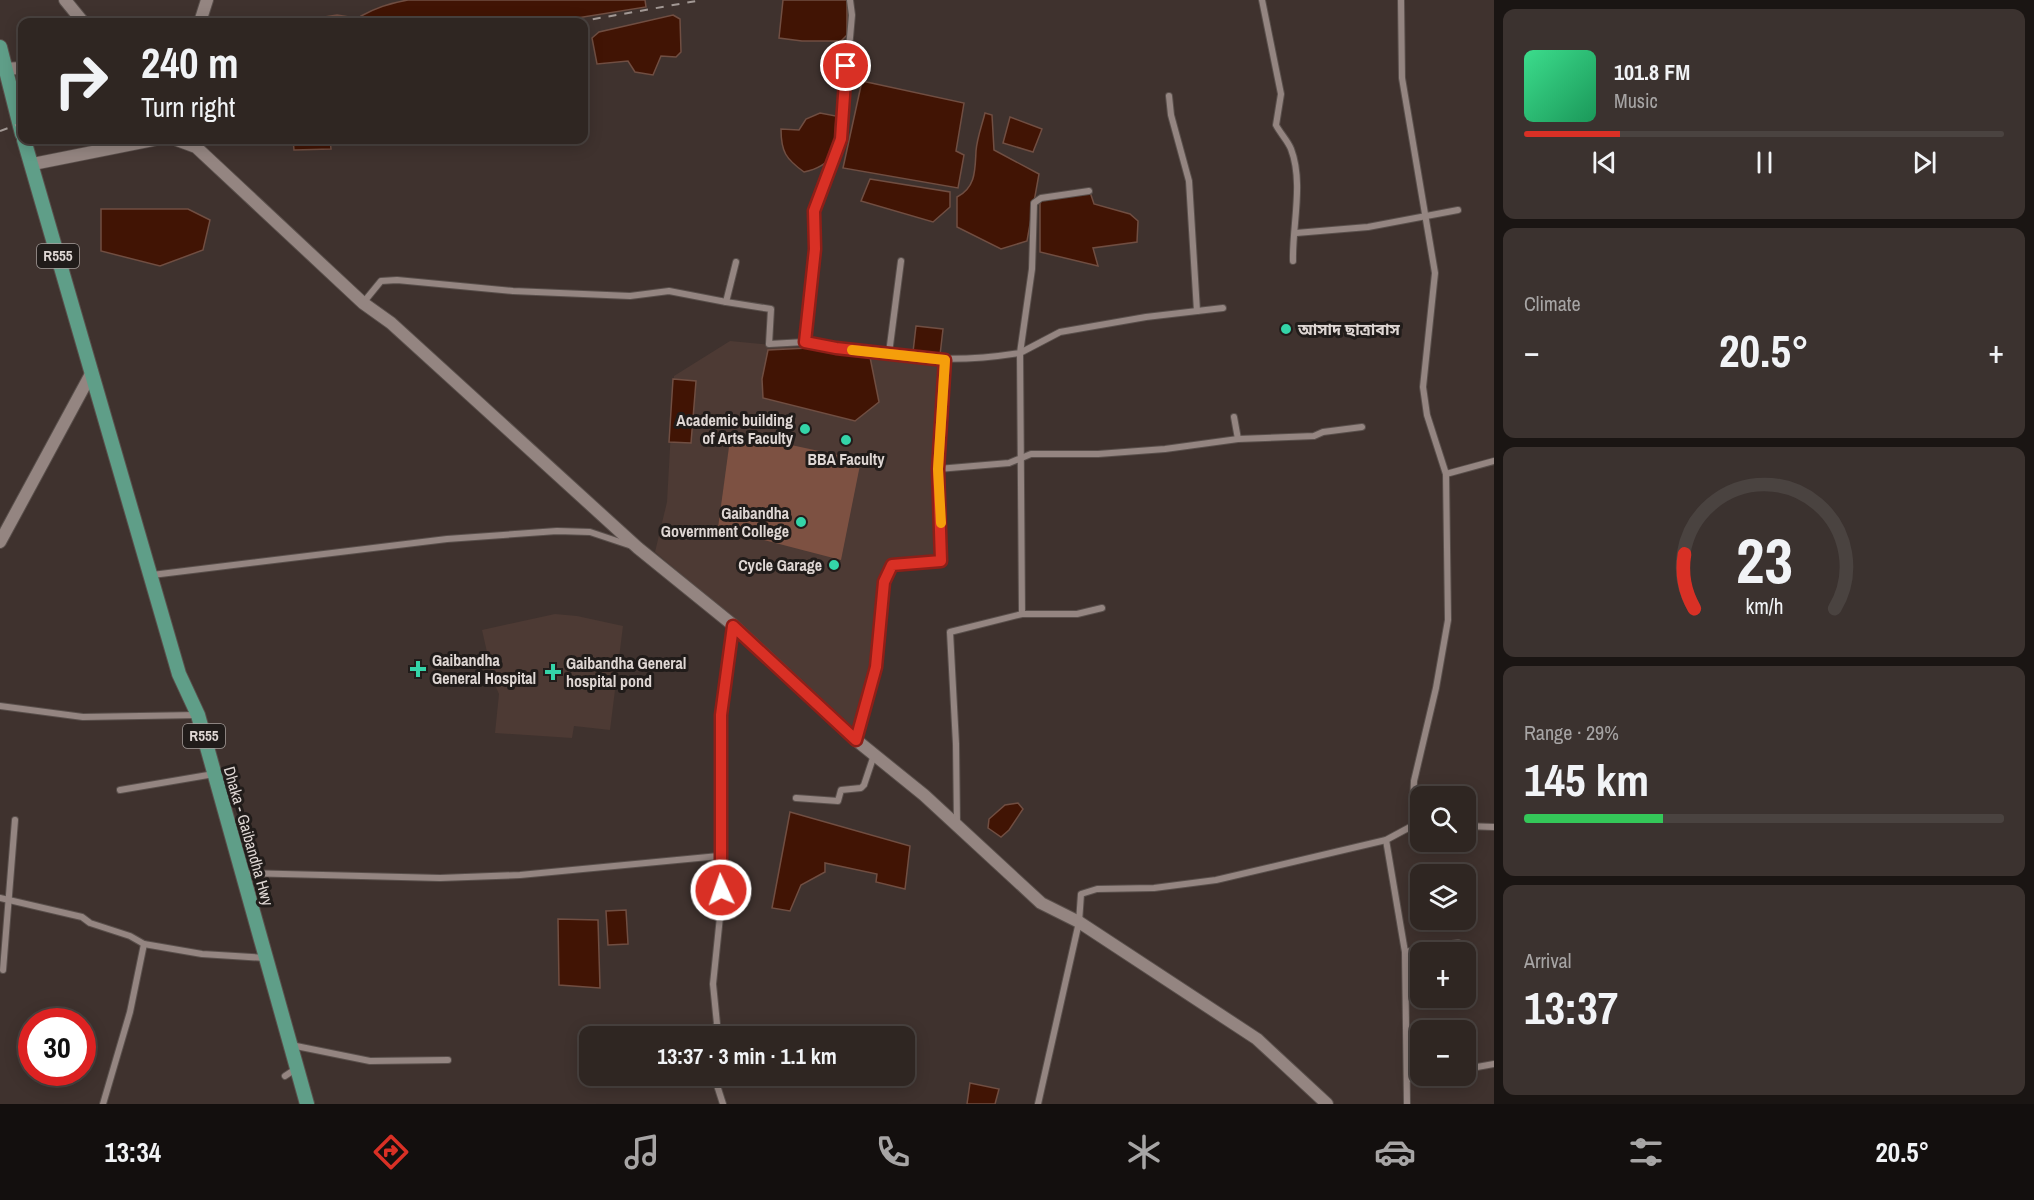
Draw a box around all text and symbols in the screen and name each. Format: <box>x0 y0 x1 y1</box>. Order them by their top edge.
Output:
text: 240 m <box>141 35 239 91</box>
pin <box>820 40 871 91</box>
icon: right <box>42 42 120 120</box>
icon: arrive <box>829 49 862 82</box>
text: 101.8 FM <box>1614 57 1690 87</box>
text: Music <box>1614 87 1658 114</box>
text: Turn right <box>141 89 235 125</box>
icon: previous <box>1588 146 1621 179</box>
icon: pause <box>1748 146 1781 179</box>
icon: next <box>1908 146 1941 179</box>
road number: R555 <box>37 244 79 268</box>
text: Climate <box>1524 290 1581 317</box>
place label: আসাদ ছাত্রাবাস <box>1297 318 1400 340</box>
text: 20.5° <box>1719 320 1809 381</box>
marker: আসাদ ছাত্রাবাস <box>1279 322 1293 336</box>
text: − <box>1524 329 1540 373</box>
text: + <box>1988 329 2004 373</box>
place label: Academic building of Arts Faculty <box>676 409 794 449</box>
marker: Academic building of Arts Faculty <box>798 422 812 436</box>
marker: BBA Faculty <box>839 433 853 447</box>
place label: BBA Faculty <box>808 448 885 470</box>
place label: Gaibandha Government College <box>661 502 790 542</box>
marker: Gaibandha Government College <box>794 515 808 529</box>
text: 23 <box>1736 518 1792 602</box>
place label: Cycle Garage <box>738 554 822 576</box>
marker: Cycle Garage <box>827 558 841 572</box>
text: km/h <box>1745 592 1783 621</box>
place label: Gaibandha General Hospital <box>432 649 536 689</box>
place label: Gaibandha General hospital pond <box>566 652 686 692</box>
marker: Gaibandha General Hospital <box>409 660 427 678</box>
marker: Gaibandha General hospital pond <box>544 663 562 681</box>
text: Range · 29% <box>1524 719 1619 746</box>
road number: R555 <box>183 724 225 748</box>
text: 145 km <box>1524 749 1649 810</box>
street label: Dhaka - Gaibandha Hwy <box>219 764 279 909</box>
map controls <box>1410 786 1476 1086</box>
button: search <box>1410 786 1476 852</box>
position arrow <box>689 858 753 922</box>
button: layers <box>1410 864 1476 930</box>
button: + <box>1410 942 1476 1008</box>
text: Arrival <box>1524 947 1571 974</box>
text: 13:37 <box>1524 977 1618 1038</box>
speed limit sign: 30 <box>18 1008 96 1086</box>
button: − <box>1410 1020 1476 1086</box>
text: 13:37 · 3 min · 1.1 km <box>657 1041 837 1071</box>
icon: directions <box>370 1131 412 1173</box>
icon: music <box>621 1131 663 1173</box>
icon: phone <box>872 1131 914 1173</box>
icon: climate <box>1123 1131 1165 1173</box>
icon: car <box>1374 1131 1416 1173</box>
icon: filters <box>1625 1131 1667 1173</box>
text: 13:34 <box>104 1134 161 1170</box>
text: 20.5° <box>1876 1134 1929 1170</box>

